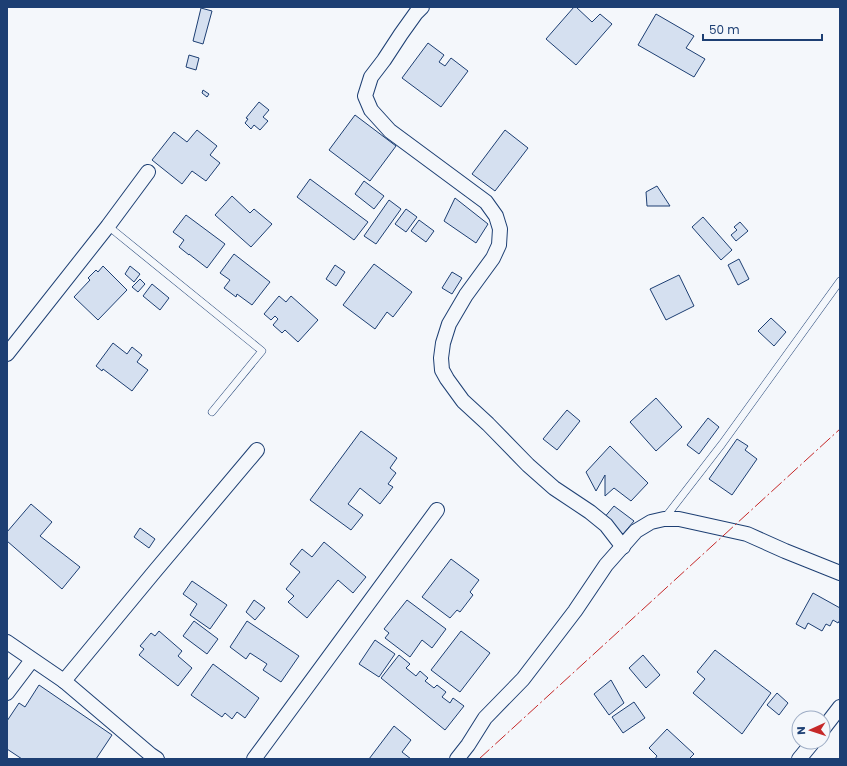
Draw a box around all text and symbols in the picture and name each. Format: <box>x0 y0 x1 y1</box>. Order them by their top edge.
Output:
scale bar <box>703 16 822 42</box>
text: 50 m <box>709 21 740 38</box>
north arrow <box>791 710 831 750</box>
text: N <box>793 726 809 735</box>

